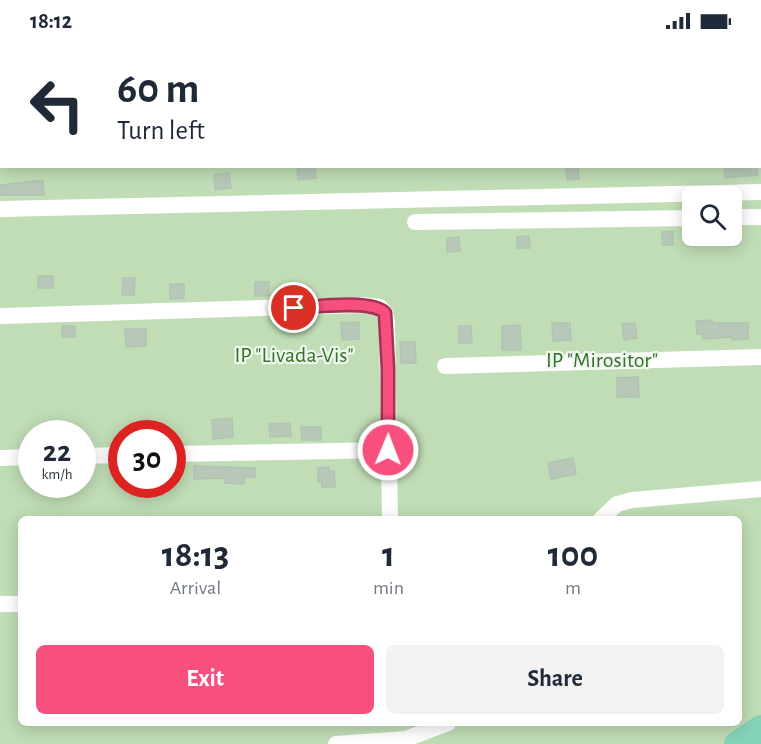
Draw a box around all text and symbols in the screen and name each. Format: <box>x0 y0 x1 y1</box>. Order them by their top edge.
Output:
text: 18:12 <box>30 10 72 32</box>
icon: left <box>18 66 96 144</box>
text: 60 m <box>117 68 199 110</box>
text: Turn left <box>117 117 205 144</box>
map controls <box>682 186 742 246</box>
button: search <box>682 186 742 246</box>
pin <box>268 282 319 333</box>
icon: arrive <box>277 291 310 324</box>
park label: IP "Livada-Vis" <box>234 344 354 366</box>
park label: IP "Mirositor" <box>546 349 658 371</box>
position arrow <box>356 418 420 482</box>
speed limit sign: 30 <box>108 420 186 498</box>
text: 22 <box>43 437 71 467</box>
text: km/h <box>42 467 72 482</box>
text: 18:13 <box>162 537 229 573</box>
text: 1 <box>382 537 395 573</box>
text: 100 <box>548 537 598 573</box>
text: Arrival <box>170 578 221 598</box>
text: min <box>373 578 404 598</box>
text: m <box>565 578 581 598</box>
button: Exit <box>36 645 374 714</box>
button: Share <box>386 645 724 714</box>

